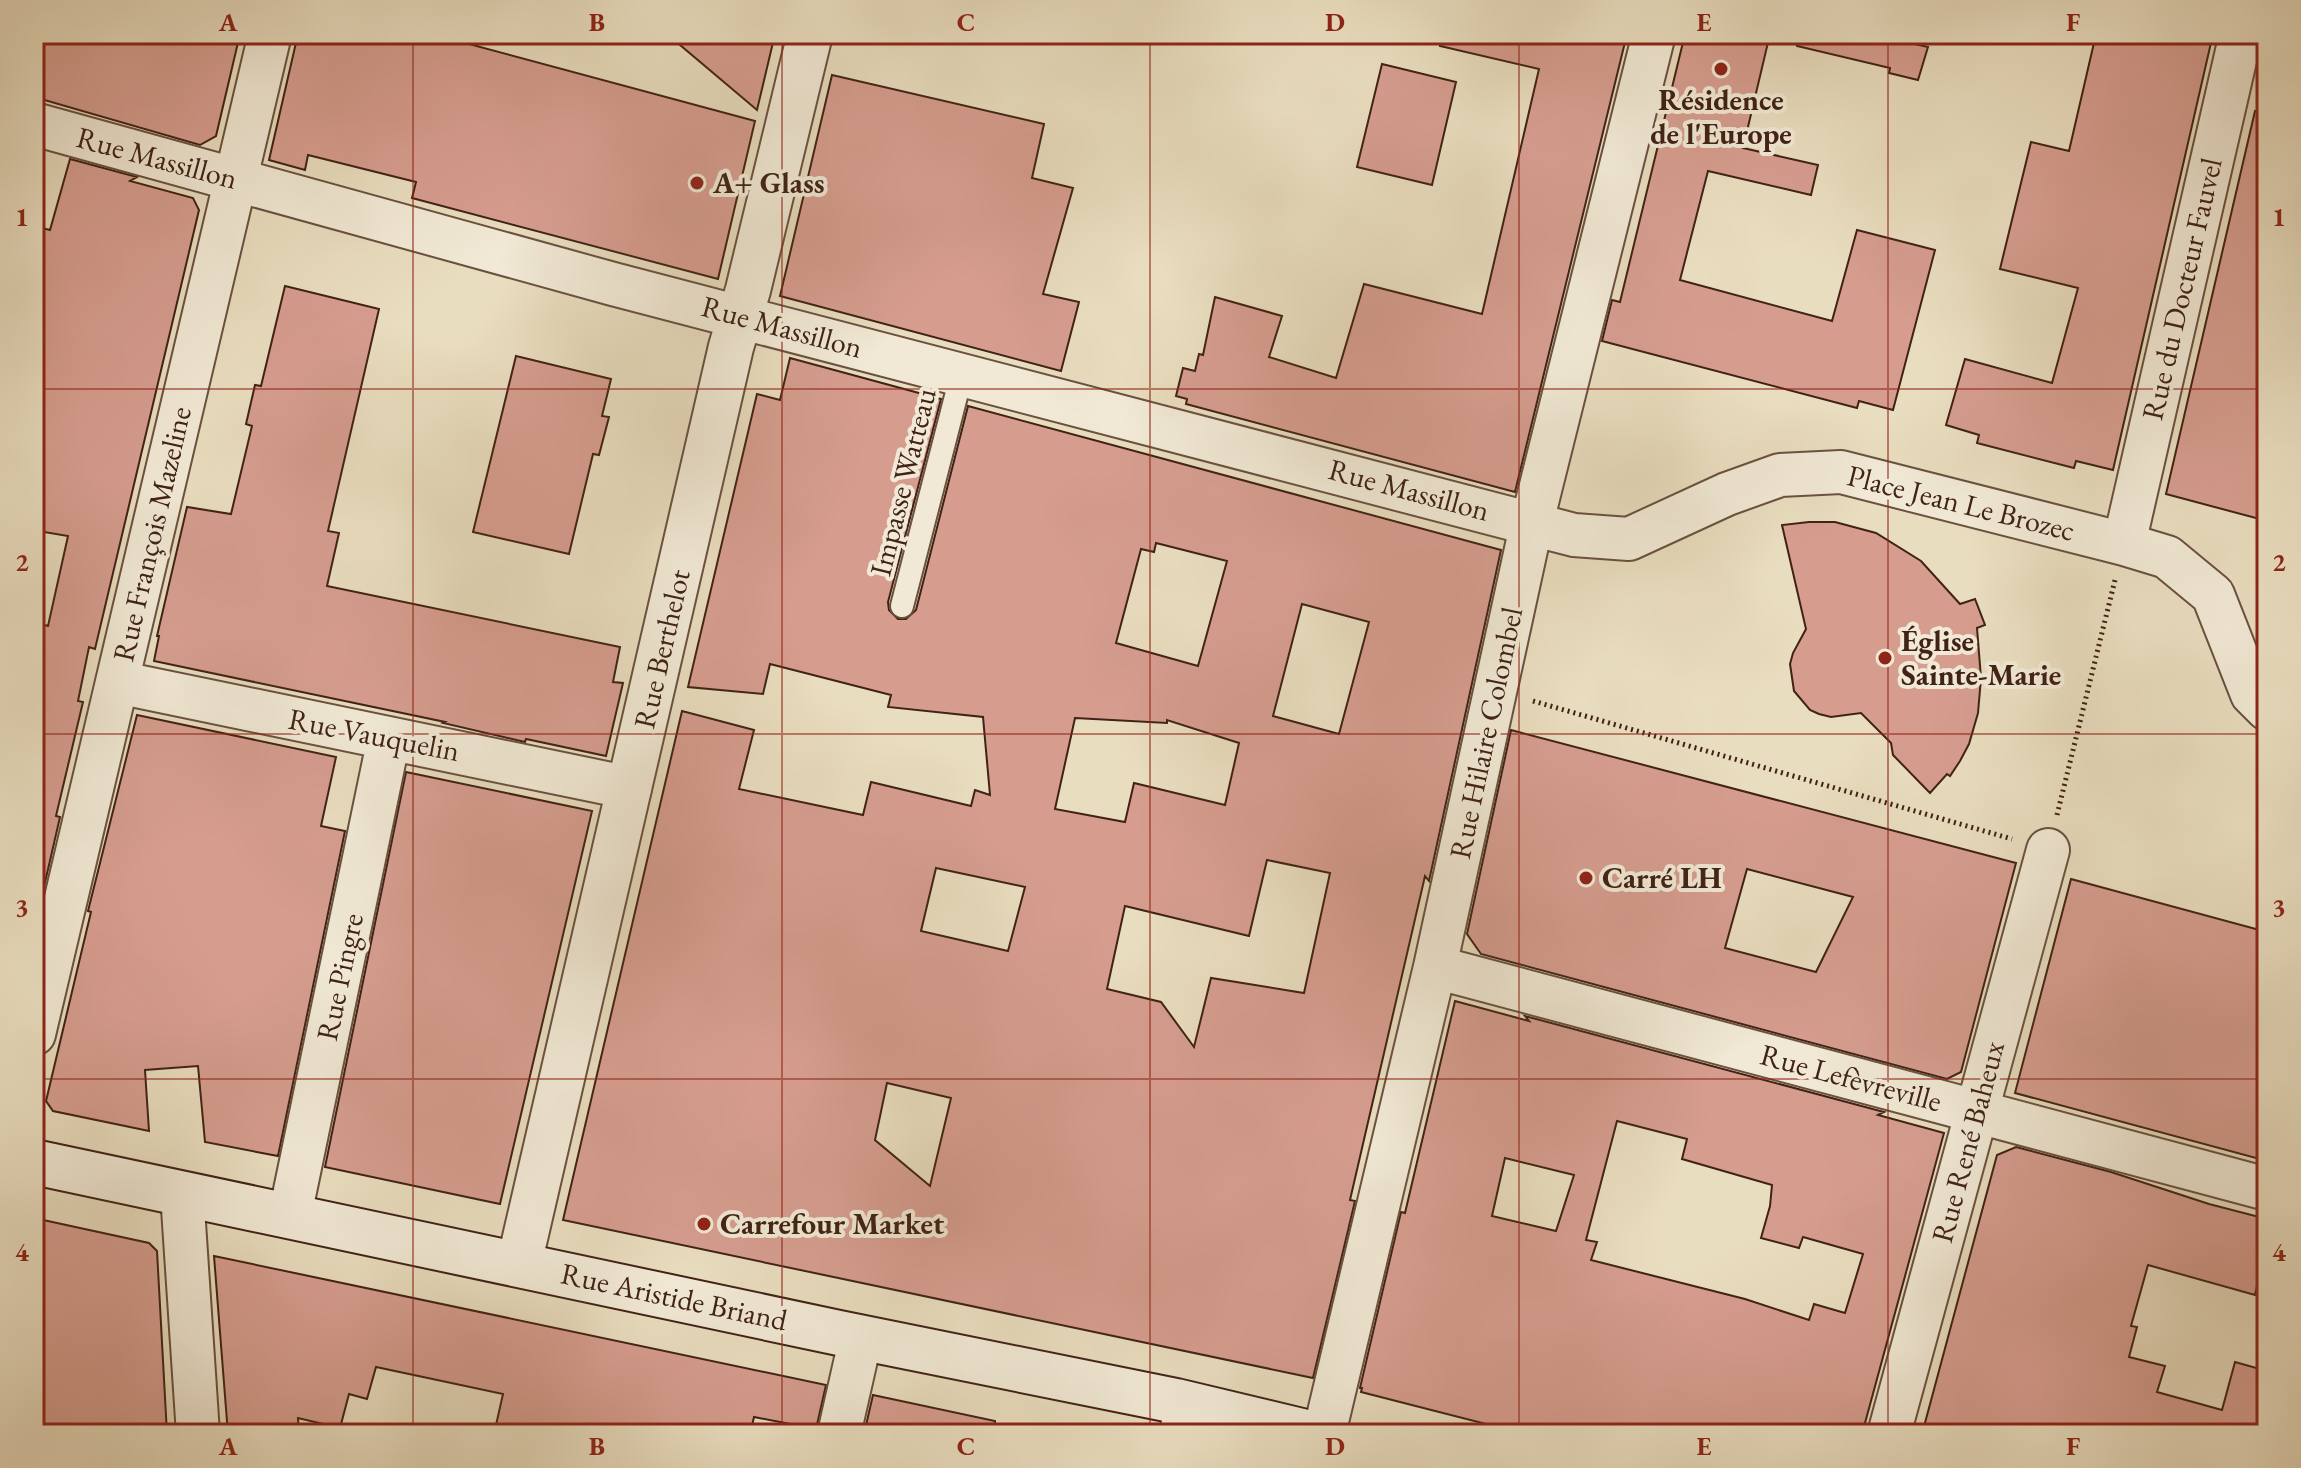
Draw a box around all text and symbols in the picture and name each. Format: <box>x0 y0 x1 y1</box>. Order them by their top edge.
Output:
text: A <box>218 5 238 39</box>
text: B <box>589 5 605 39</box>
text: C <box>957 5 975 39</box>
text: D <box>1325 5 1345 39</box>
text: E <box>1697 5 1712 39</box>
text: F <box>2066 5 2080 39</box>
marker: Résidence de l'Europe <box>1712 60 1730 78</box>
place label: Résidence de l'Europe <box>1650 80 1792 153</box>
street label: Rue Massillon <box>72 117 242 198</box>
street label: Rue du Docteur Fauvel <box>2132 154 2231 424</box>
place label: A+ Glass <box>712 163 825 202</box>
marker: A+ Glass <box>688 174 706 192</box>
text: 1 <box>15 200 29 234</box>
text: 1 <box>2272 200 2286 234</box>
street label: Rue Massillon <box>697 286 867 367</box>
street label: Impasse Watteau <box>860 384 945 580</box>
street label: Rue François Mazeline <box>103 403 200 665</box>
street label: Rue Massillon <box>1324 449 1494 530</box>
street label: Place Jean Le Brozec <box>1843 455 2079 550</box>
text: 2 <box>15 545 29 579</box>
text: 2 <box>2272 545 2286 579</box>
street label: Rue Berthelot <box>624 565 699 732</box>
street label: Rue Hilaire Colombel <box>1440 604 1531 862</box>
place label: Église Sainte-Marie <box>1901 621 2061 694</box>
marker: Église Sainte-Marie <box>1876 649 1894 667</box>
street label: Rue Vauquelin <box>285 699 463 770</box>
place label: Carré LH <box>1602 858 1722 897</box>
marker: Carré LH <box>1577 869 1595 887</box>
text: 3 <box>15 890 29 924</box>
text: 3 <box>2272 890 2286 924</box>
street label: Rue Pingre <box>307 910 372 1044</box>
street label: Rue Lefèvreville <box>1756 1035 1946 1120</box>
street label: Rue René Baheux <box>1922 1037 2013 1247</box>
place label: Carrefour Market <box>720 1204 945 1243</box>
marker: Carrefour Market <box>695 1215 713 1233</box>
text: 4 <box>15 1235 29 1269</box>
text: 4 <box>2272 1235 2286 1269</box>
street label: Rue Aristide Briand <box>557 1253 792 1340</box>
text: A <box>218 1429 238 1463</box>
text: B <box>589 1429 605 1463</box>
text: C <box>957 1429 975 1463</box>
text: D <box>1325 1429 1345 1463</box>
text: E <box>1697 1429 1712 1463</box>
text: F <box>2066 1429 2080 1463</box>

